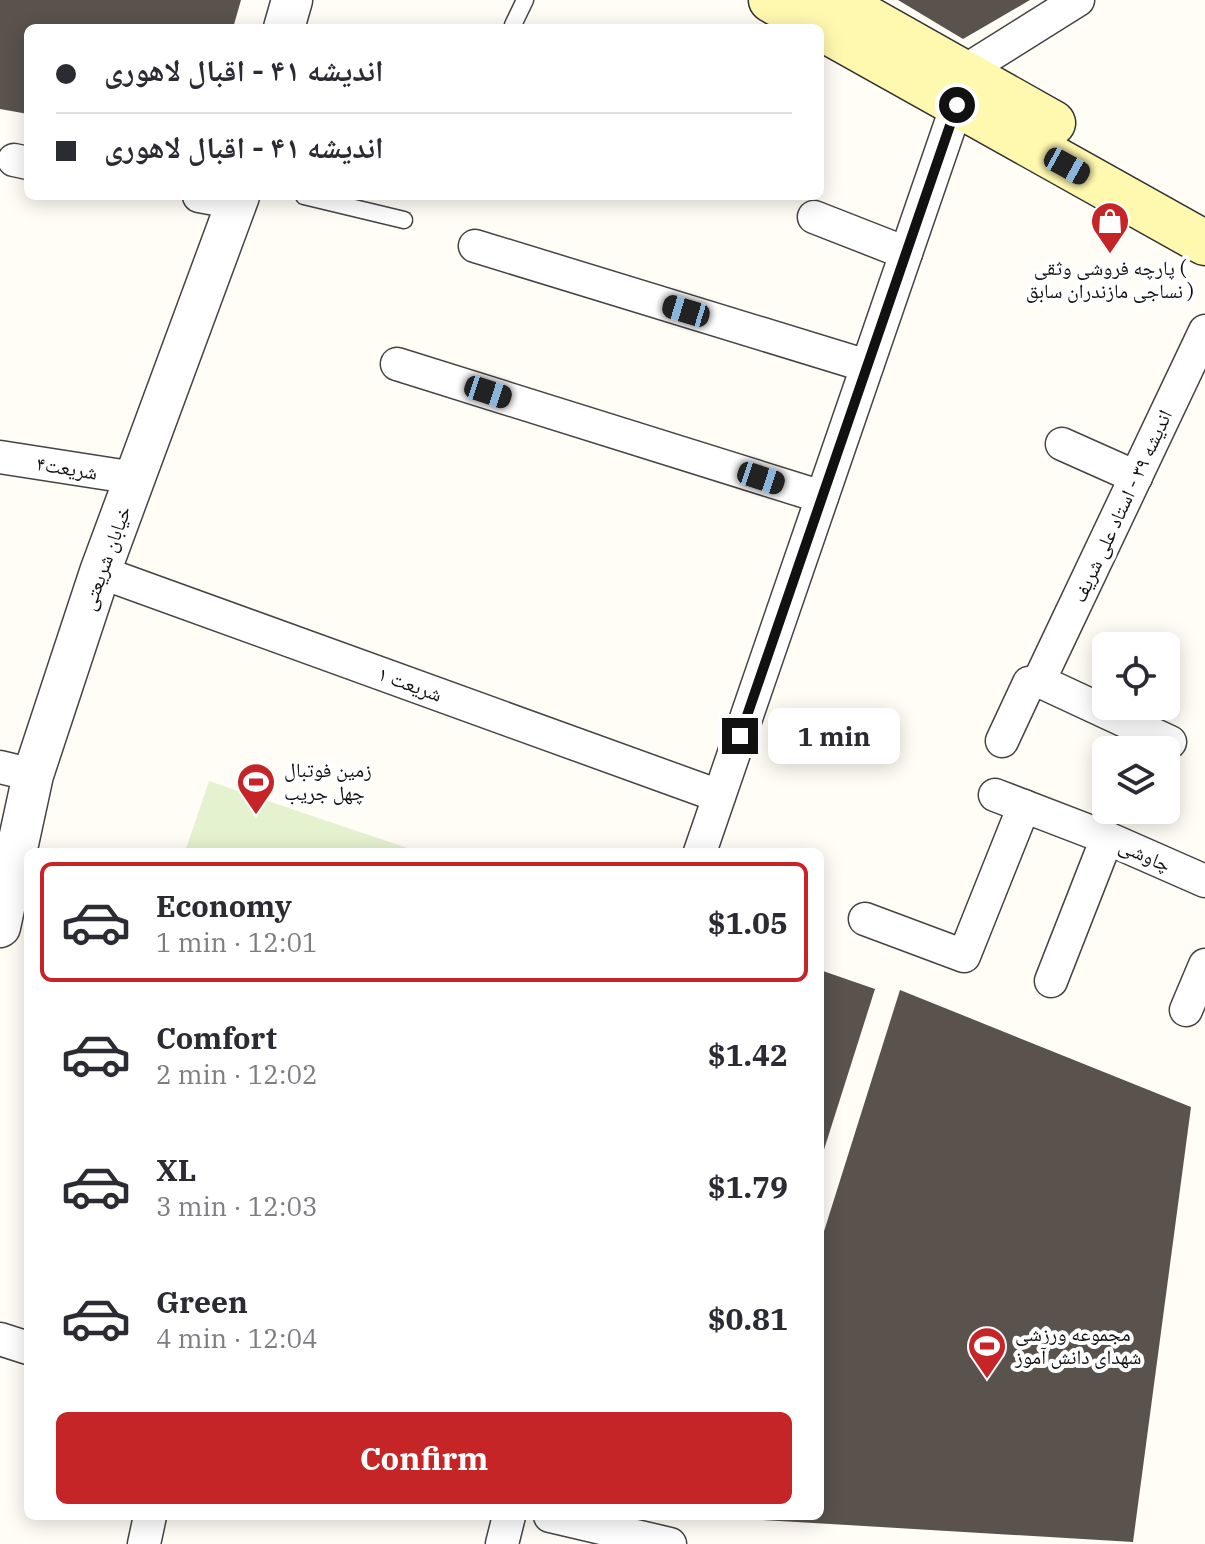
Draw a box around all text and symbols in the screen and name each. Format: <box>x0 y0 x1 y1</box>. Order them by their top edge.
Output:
text: اندیشه ۴۱ - اقبال لاهوری <box>104 50 384 89</box>
route start <box>939 87 975 123</box>
text: اندیشه ۴۱ - اقبال لاهوری <box>104 127 384 166</box>
car <box>1040 144 1094 188</box>
shop icon: پارچه فروشی وثقی ( نساجی مازندران سابق ) <box>1089 200 1131 255</box>
place label: پارچه فروشی وثقی ( نساجی مازندران سابق ) <box>1026 254 1194 304</box>
car <box>660 293 712 329</box>
car <box>461 373 515 411</box>
street label: اندیشه ۳۹ - استاد علی شریف <box>1065 405 1178 606</box>
street label: شریعت۴ <box>34 449 100 486</box>
car <box>734 459 788 497</box>
street label: خیابان شریعتی <box>74 502 137 614</box>
map controls <box>1092 632 1180 824</box>
button: locate <box>1092 632 1180 720</box>
street label: شریعت ۱ <box>374 659 446 708</box>
callout: 1 min <box>768 708 900 764</box>
route end <box>722 718 758 754</box>
text: 1 min <box>798 719 870 753</box>
button: layers <box>1092 736 1180 824</box>
place label: زمین فوتبال چهل جریب <box>284 756 372 806</box>
sports icon: زمین فوتبال چهل جریب <box>235 761 277 816</box>
street label: چاوشی <box>1115 831 1176 878</box>
icon: car <box>60 886 132 958</box>
text: Economy <box>156 886 292 925</box>
text: $1.05 <box>708 903 788 942</box>
text: 1 min · 12:01 <box>156 925 318 959</box>
icon: car <box>60 1018 132 1090</box>
text: Comfort <box>156 1018 277 1057</box>
text: $1.42 <box>708 1035 788 1074</box>
text: 2 min · 12:02 <box>156 1057 318 1091</box>
icon: car <box>60 1150 132 1222</box>
text: XL <box>156 1150 196 1189</box>
text: $1.79 <box>708 1167 788 1206</box>
text: 3 min · 12:03 <box>156 1189 318 1223</box>
icon: car <box>60 1282 132 1354</box>
text: Green <box>156 1282 248 1321</box>
text: $0.81 <box>708 1299 788 1338</box>
place label: مجموعه ورزشی شهدای دانش آموز <box>1014 1320 1142 1370</box>
text: 4 min · 12:04 <box>156 1321 318 1355</box>
sports icon: مجموعه ورزشی شهدای دانش آموز <box>966 1325 1008 1380</box>
button: Confirm <box>56 1412 792 1504</box>

